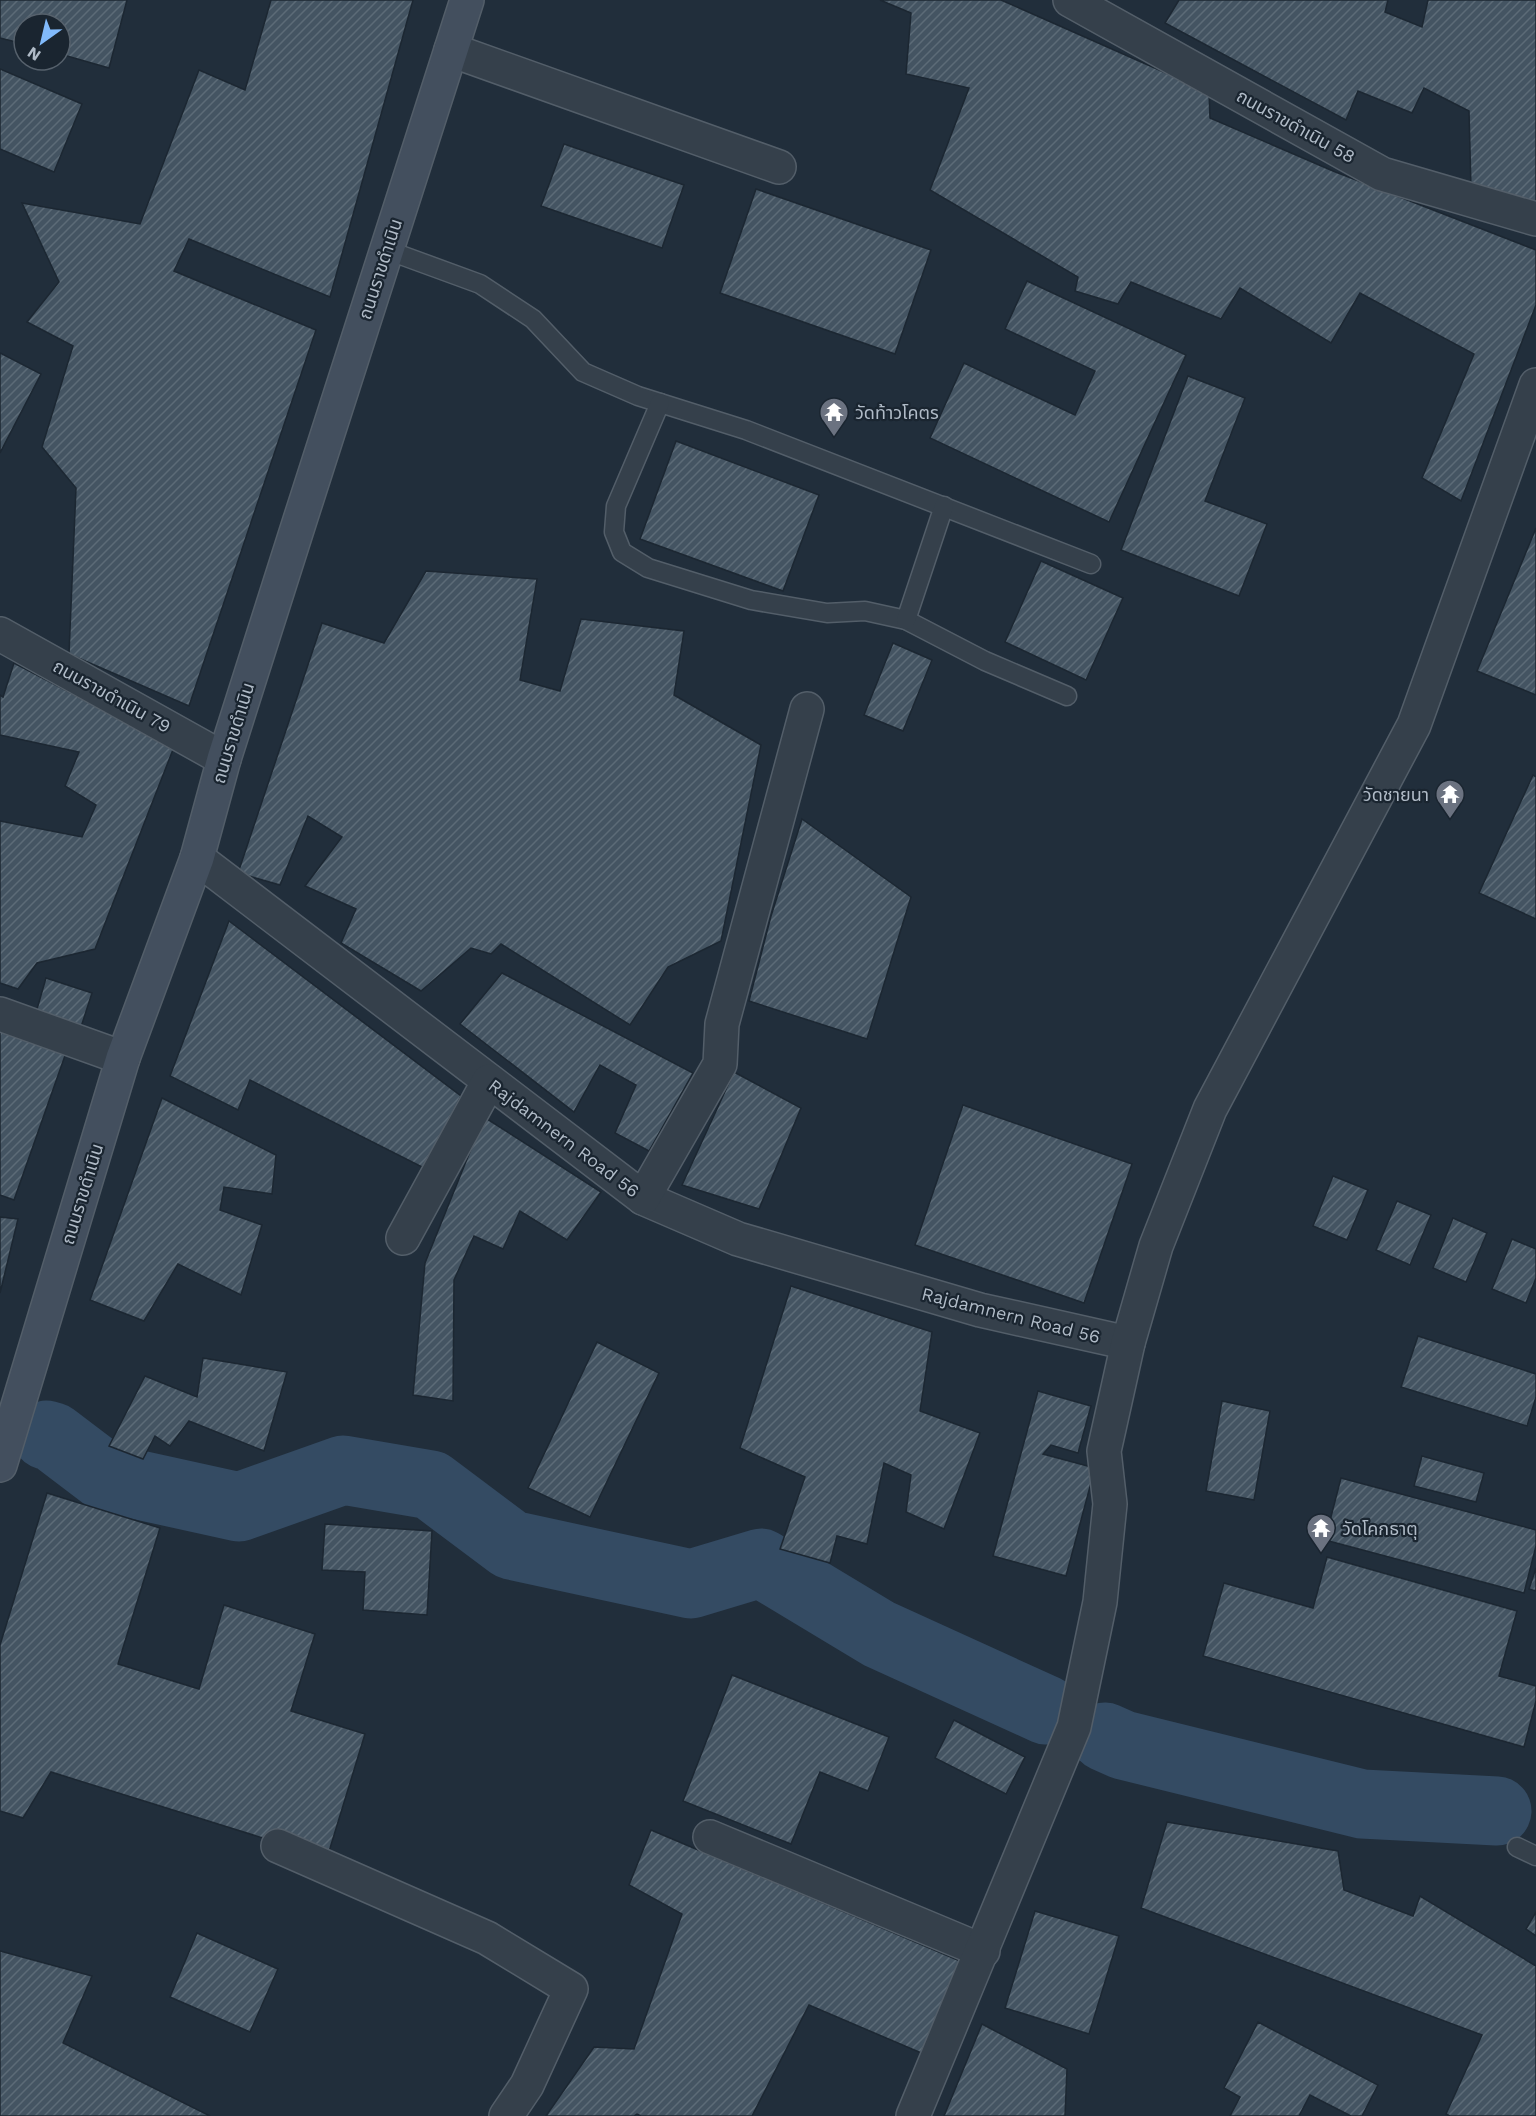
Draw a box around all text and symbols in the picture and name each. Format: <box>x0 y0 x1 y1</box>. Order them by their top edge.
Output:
north arrow <box>12 12 72 72</box>
text: N <box>24 43 44 65</box>
street label: ถนนราขดำเนิน 58 <box>1233 85 1359 167</box>
street label: ถนนราขดำเนิน <box>354 216 406 322</box>
temple icon: วัดท้าวโคตร <box>818 396 850 438</box>
place label: วัดท้าวโคตร <box>855 402 939 423</box>
street label: ถนนราขดำเนิน 79 <box>50 655 174 737</box>
street label: ถนนราขดำเนิน <box>208 680 258 786</box>
temple icon: วัดชายนา <box>1434 778 1466 820</box>
place label: วัดชายนา <box>1363 784 1429 805</box>
street label: Rajdamnern Road 56 <box>485 1074 643 1202</box>
street label: ถนนราขดำเนิน <box>57 1141 107 1247</box>
street label: Rajdamnern Road 56 <box>920 1283 1102 1347</box>
temple icon: วัดโคกธาตุ <box>1305 1512 1337 1554</box>
place label: วัดโคกธาตุ <box>1342 1518 1418 1540</box>

